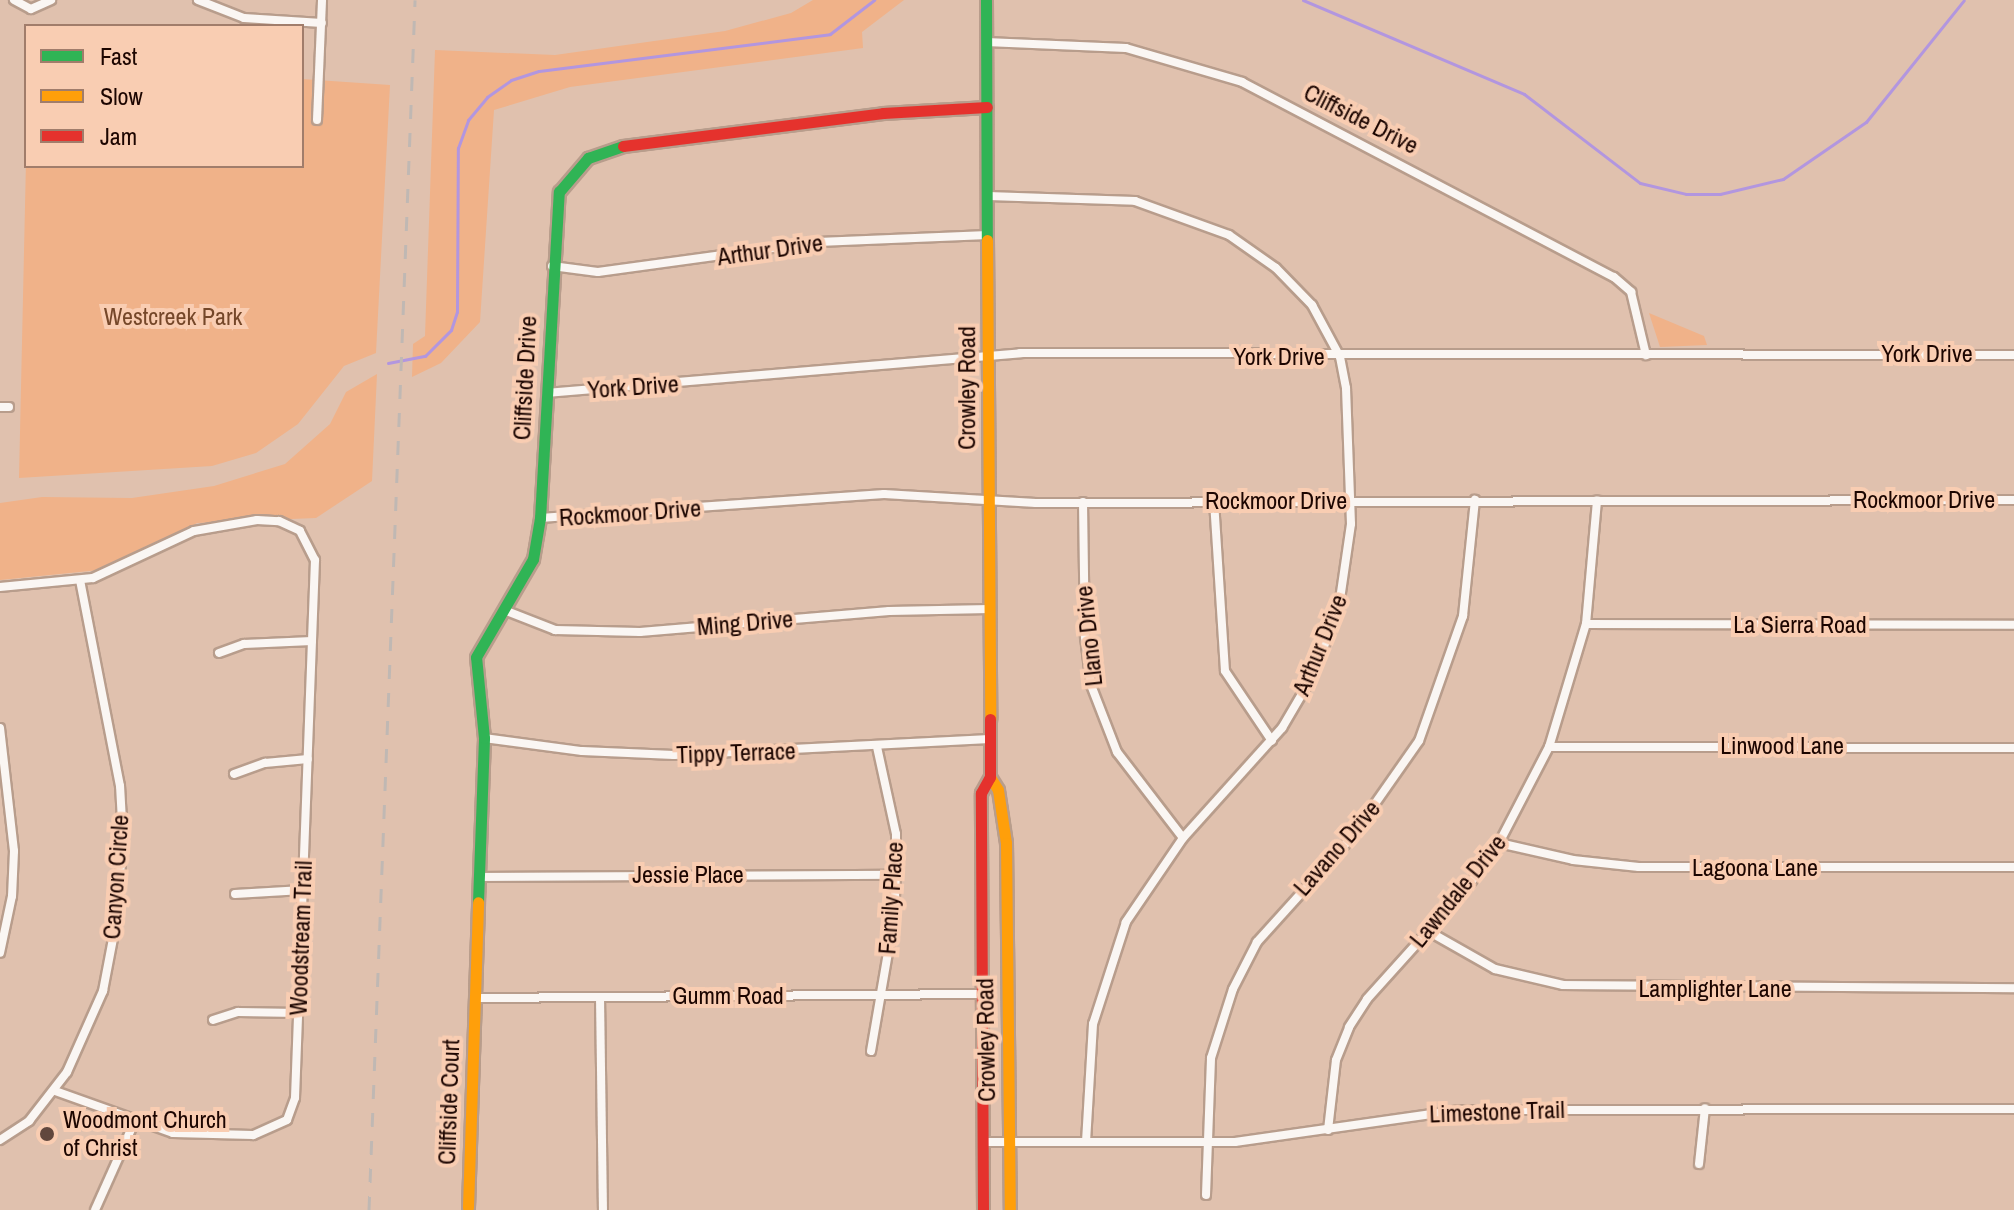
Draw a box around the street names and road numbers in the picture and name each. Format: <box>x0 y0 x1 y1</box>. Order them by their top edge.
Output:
street label: Cliffside Drive <box>1299 78 1423 160</box>
street label: Arthur Drive <box>715 228 825 272</box>
street label: Cliffside Drive <box>507 315 543 441</box>
street label: Crowley Road <box>953 326 981 450</box>
street label: York Drive <box>1881 340 1973 368</box>
street label: York Drive <box>1233 343 1325 371</box>
street label: York Drive <box>586 369 680 405</box>
street label: Rockmoor Drive <box>1853 486 1995 514</box>
street label: Rockmoor Drive <box>1205 487 1347 515</box>
street label: Rockmoor Drive <box>558 494 702 532</box>
street label: Llano Drive <box>1069 584 1109 688</box>
street label: Arthur Drive <box>1287 590 1353 700</box>
street label: Ming Drive <box>696 604 794 642</box>
street label: La Sierra Road <box>1733 611 1867 639</box>
street label: Linwood Lane <box>1720 732 1844 760</box>
street label: Tippy Terrace <box>676 737 796 769</box>
street label: Lavano Drive <box>1288 794 1386 902</box>
street label: Canyon Circle <box>97 814 135 940</box>
street label: Lawndale Drive <box>1404 829 1512 953</box>
street label: Family Place <box>873 841 909 955</box>
street label: Lagoona Lane <box>1692 854 1818 882</box>
street label: Woodstream Trail <box>284 860 318 1016</box>
street label: Jessie Place <box>632 861 744 889</box>
street label: Lamplighter Lane <box>1638 975 1792 1003</box>
street label: Crowley Road <box>971 978 1001 1102</box>
street label: Gumm Road <box>672 982 784 1010</box>
street label: Cliffside Court <box>432 1039 466 1165</box>
street label: Limestone Trail <box>1429 1095 1565 1129</box>

